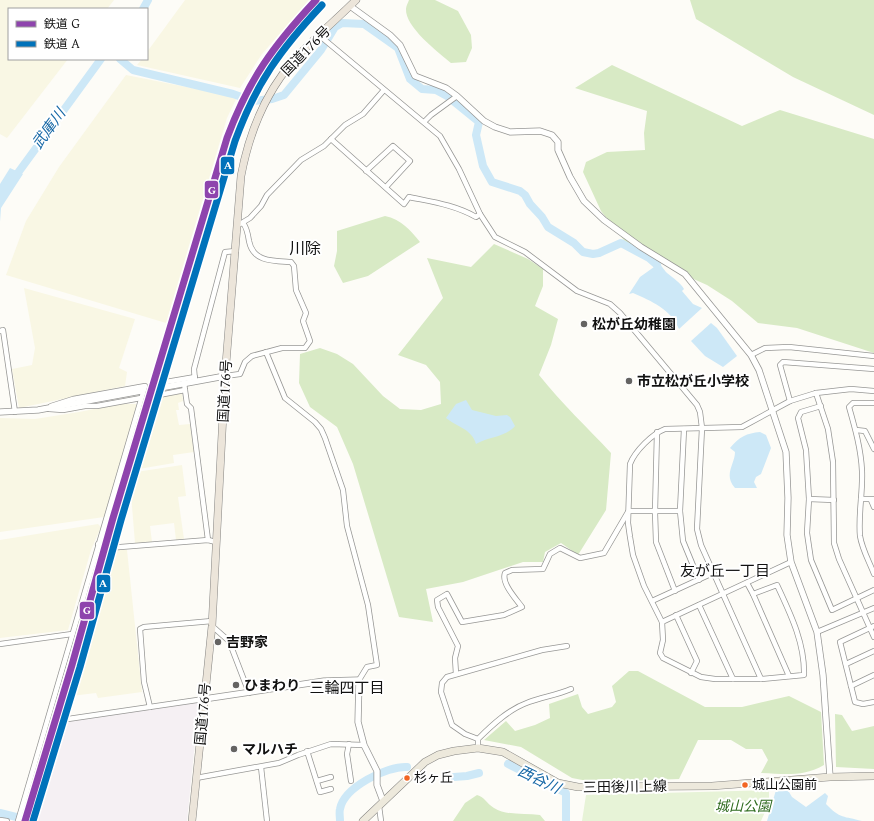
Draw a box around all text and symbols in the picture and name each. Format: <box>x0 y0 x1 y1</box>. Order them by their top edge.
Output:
legend <box>8 8 148 60</box>
text: 鉄道 G <box>44 15 80 34</box>
street label: 国道176号 <box>277 21 335 81</box>
text: 鉄道 A <box>44 35 80 54</box>
water label: 武庫川 <box>26 102 73 154</box>
line badge: A <box>220 156 235 175</box>
text: A <box>224 157 233 174</box>
line badge: G <box>204 180 219 199</box>
text: G <box>208 182 216 199</box>
district label: 川除 <box>289 237 321 261</box>
place label: 松が丘幼稚園 <box>592 314 676 335</box>
marker: 松が丘幼稚園 <box>579 319 589 329</box>
street label: 国道176号 <box>213 359 237 423</box>
place label: 市立松が丘小学校 <box>637 371 749 392</box>
marker: 市立松が丘小学校 <box>624 376 634 386</box>
district label: 友が丘一丁目 <box>680 560 770 583</box>
line badge: A <box>96 574 111 593</box>
text: A <box>99 575 108 592</box>
line badge: G <box>79 601 95 620</box>
text: G <box>83 602 91 619</box>
place label: 吉野家 <box>226 632 268 653</box>
marker: 吉野家 <box>213 637 223 647</box>
place label: ひまわり <box>244 675 300 696</box>
district label: 三輪四丁目 <box>309 677 385 700</box>
marker: ひまわり <box>231 680 241 690</box>
street label: 国道176号 <box>190 682 216 746</box>
place label: マルハチ <box>242 739 298 760</box>
marker: マルハチ <box>229 744 239 754</box>
water label: 西谷川 <box>514 760 566 801</box>
place label: 杉ヶ丘 <box>414 768 453 788</box>
marker: 杉ヶ丘 <box>402 773 412 783</box>
place label: 城山公園前 <box>752 775 817 795</box>
street label: 三田後川上線 <box>583 776 667 798</box>
marker: 城山公園前 <box>740 780 750 790</box>
park label: 城山公園 <box>715 796 773 817</box>

